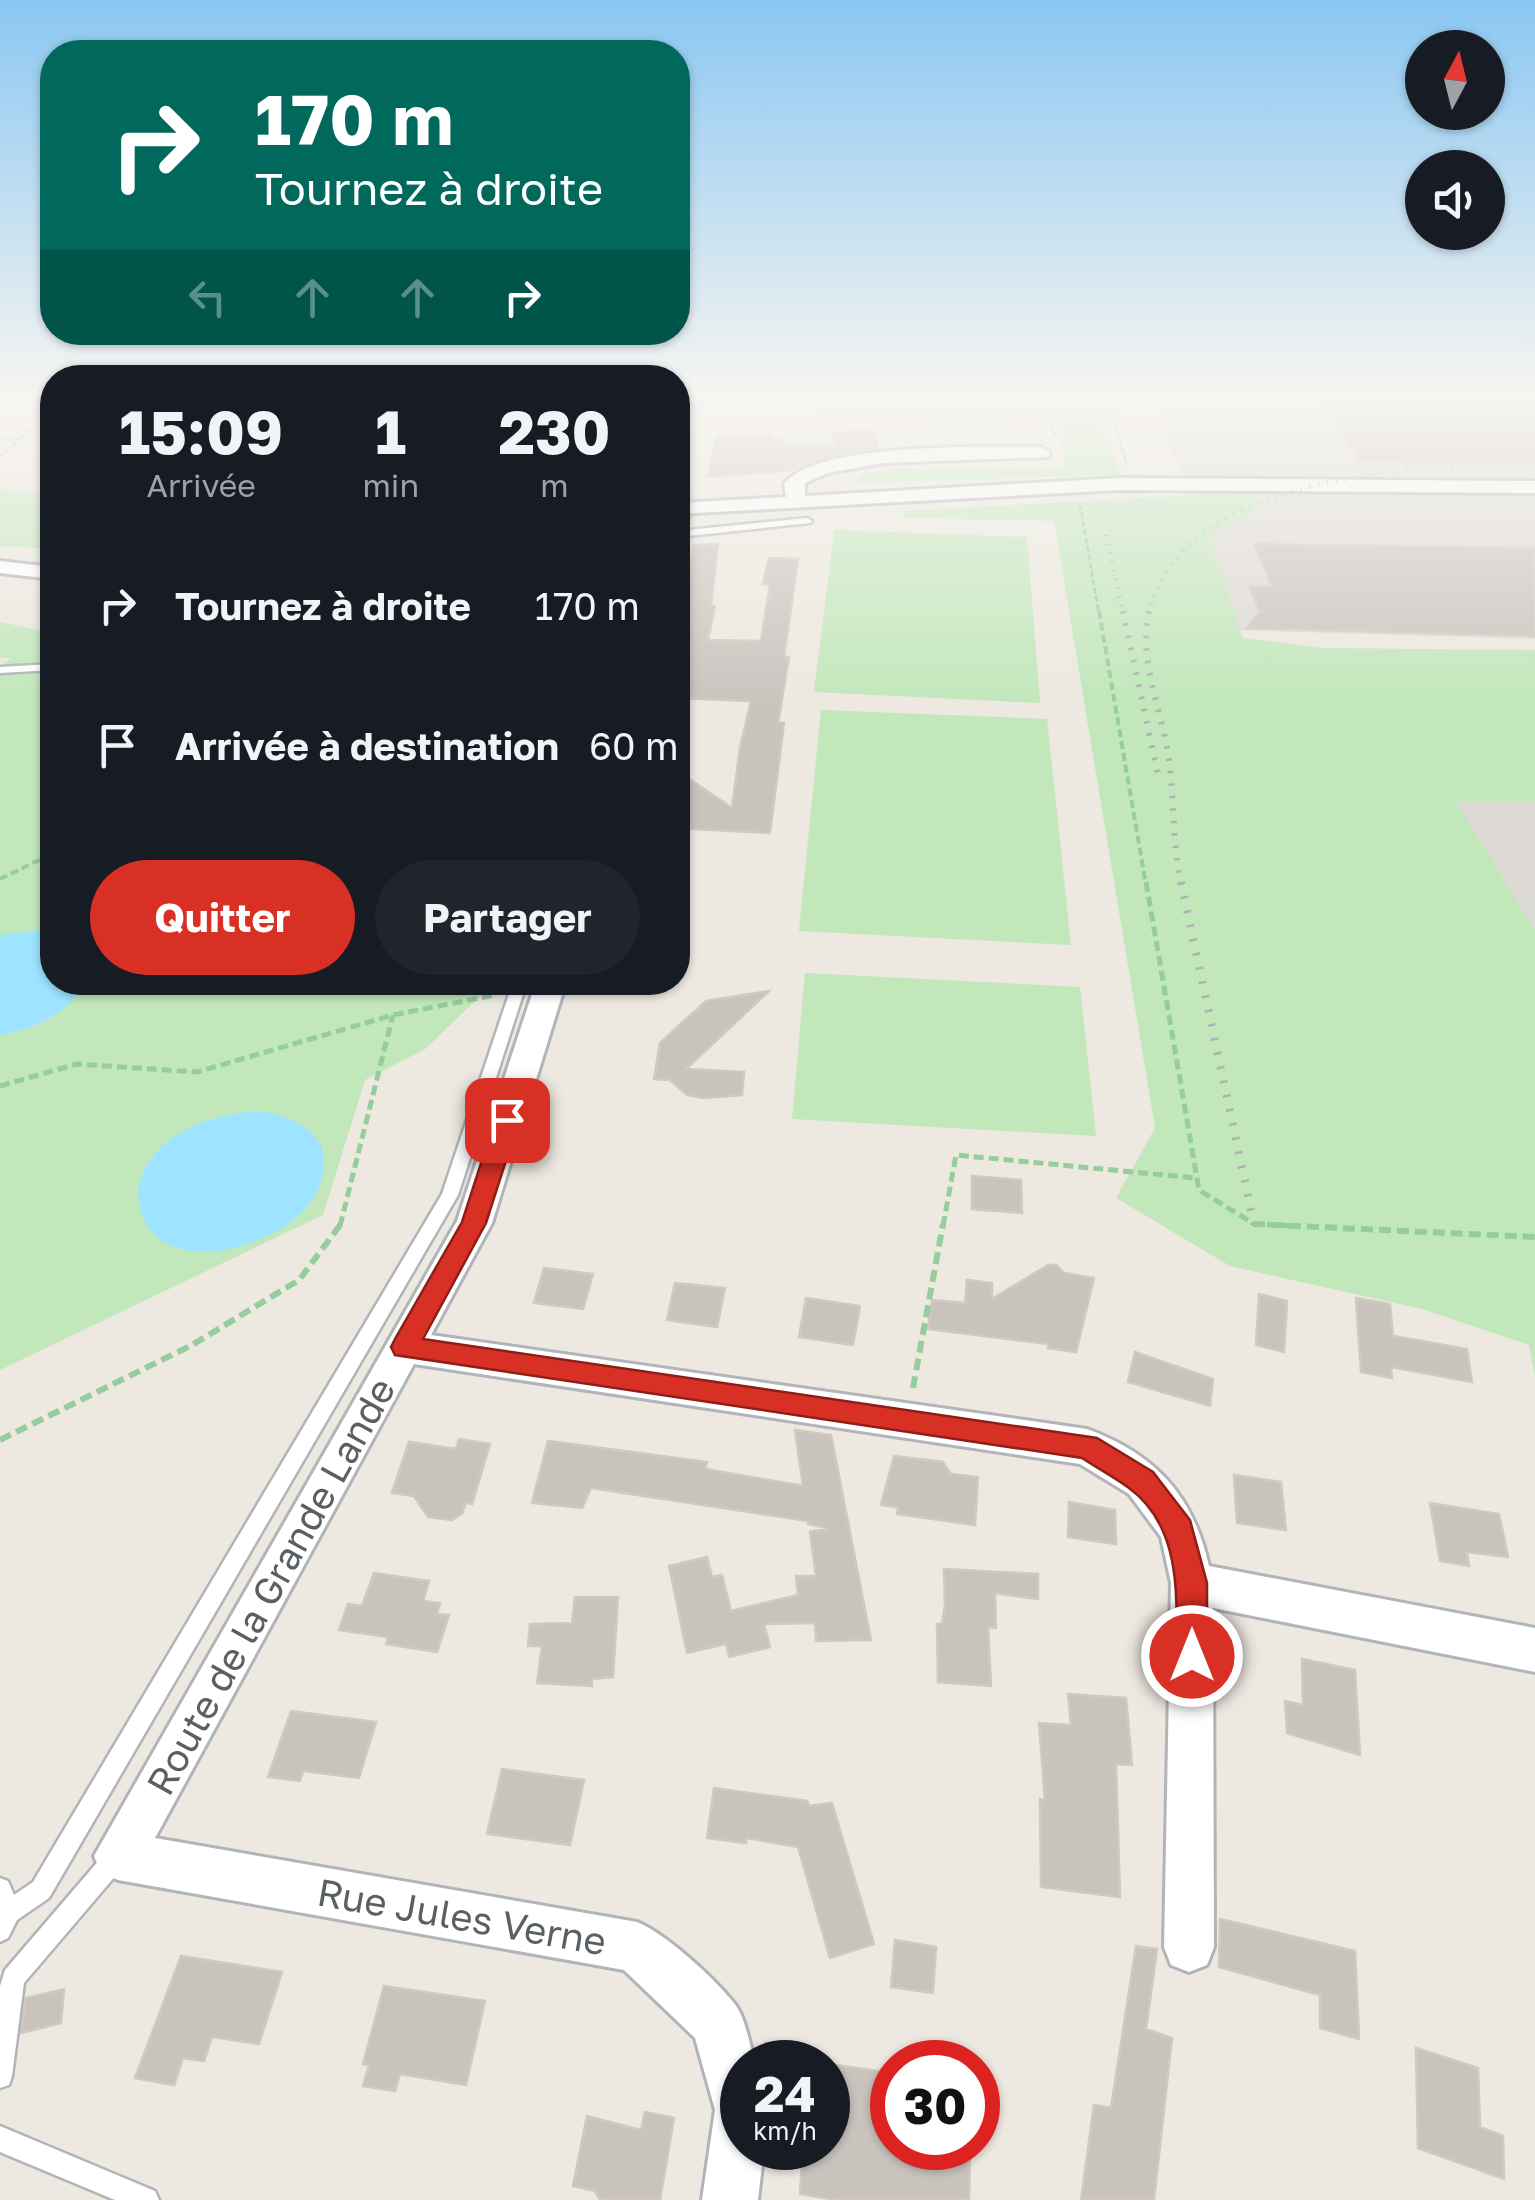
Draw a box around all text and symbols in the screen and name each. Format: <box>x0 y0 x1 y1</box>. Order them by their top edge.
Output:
north arrow <box>1405 30 1505 130</box>
map controls <box>1405 30 1505 250</box>
text: 170 m <box>255 76 453 160</box>
icon: right <box>90 80 220 210</box>
button: sound <box>1405 150 1505 250</box>
text: Tournez à droite <box>255 161 603 215</box>
icon: left <box>180 270 235 325</box>
icon: ahead <box>285 270 340 325</box>
icon: ahead <box>390 270 445 325</box>
icon: right <box>495 270 550 325</box>
text: 15:09 <box>119 395 283 467</box>
text: 1 <box>375 395 406 467</box>
text: 230 <box>498 395 611 467</box>
text: Arrivée <box>147 466 256 504</box>
text: min <box>363 466 419 504</box>
text: m <box>540 466 569 504</box>
icon: right <box>90 578 145 633</box>
text: Tournez à droite <box>175 583 471 628</box>
text: 170 m <box>535 583 640 628</box>
icon: arrive <box>90 718 145 773</box>
text: Arrivée à destination <box>175 723 559 768</box>
text: 60 m <box>589 723 679 768</box>
button: Quitter <box>90 860 355 975</box>
button: Partager <box>375 860 640 975</box>
pin <box>465 1078 550 1163</box>
icon: arrive <box>480 1093 535 1148</box>
street label: Route de la Grande Lande <box>137 1370 403 1802</box>
position arrow <box>1140 1604 1244 1708</box>
street label: Rue Jules Verne <box>314 1868 610 1964</box>
speed limit sign: 30 <box>870 2040 1000 2170</box>
text: 24 <box>754 2063 816 2123</box>
text: km/h <box>753 2115 817 2146</box>

